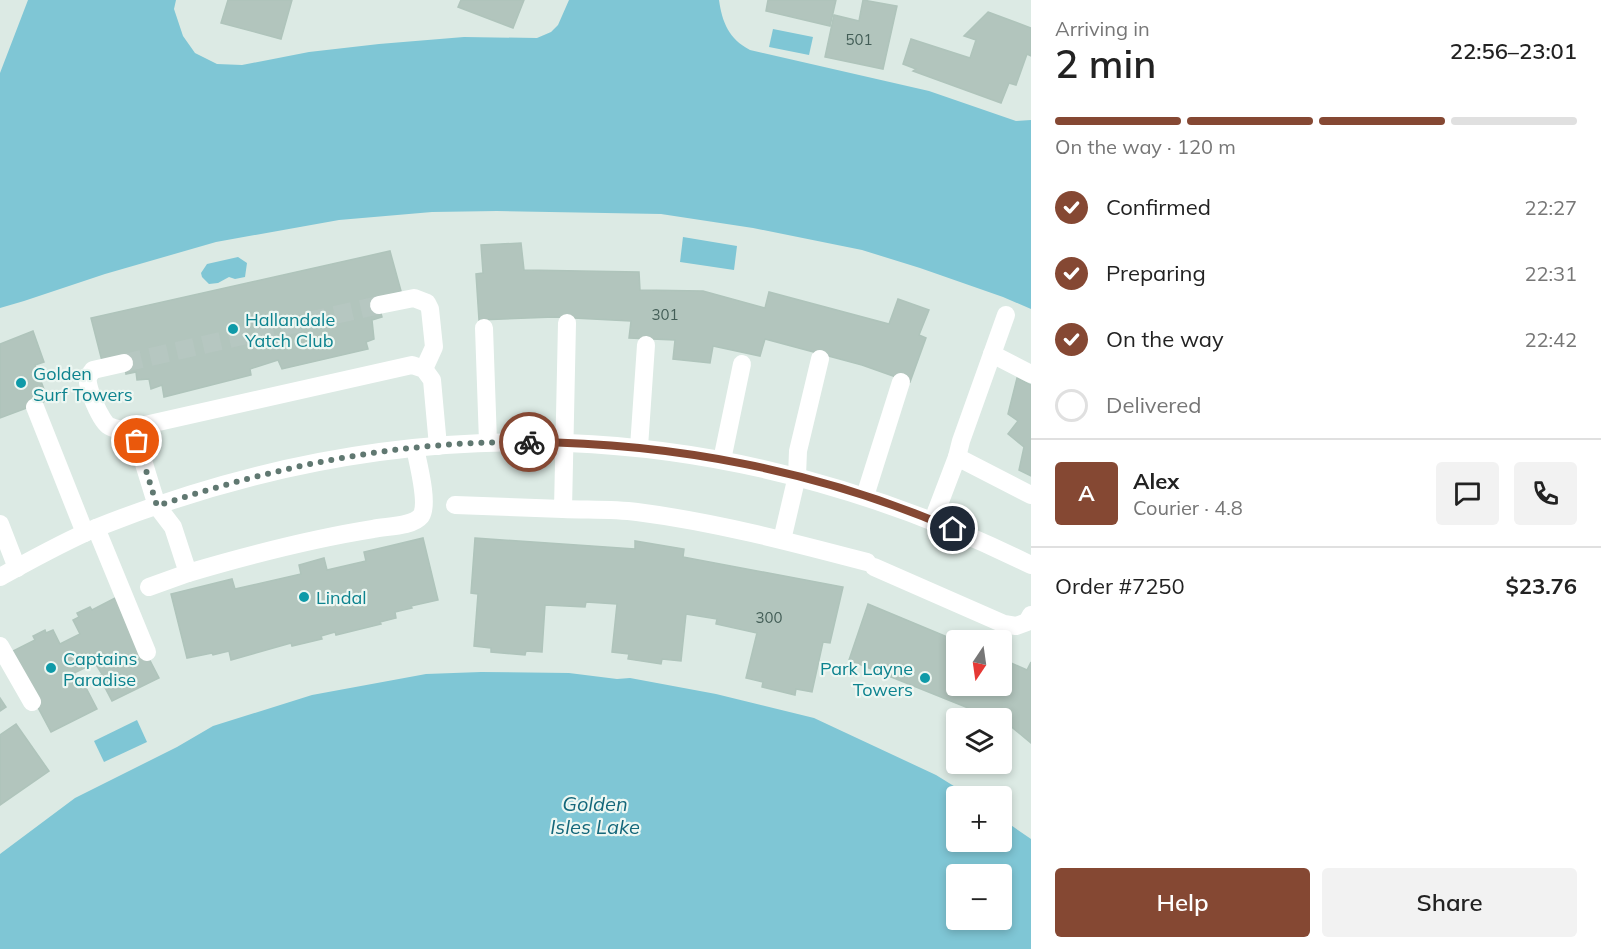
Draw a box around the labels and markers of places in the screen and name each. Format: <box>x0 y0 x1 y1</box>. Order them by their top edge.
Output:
place label: Hallandale Yatch Club <box>244 308 335 352</box>
marker: Hallandale Yatch Club <box>226 322 240 336</box>
place label: Golden Surf Towers <box>33 362 133 406</box>
marker: Golden Surf Towers <box>14 376 28 390</box>
pin <box>111 415 162 466</box>
pin <box>927 503 978 554</box>
place label: Lindal <box>316 586 367 609</box>
marker: Lindal <box>297 590 311 604</box>
place label: Captains Paradise <box>63 647 137 691</box>
place label: Park Layne Towers <box>820 657 913 701</box>
marker: Captains Paradise <box>44 661 58 675</box>
marker: Park Layne Towers <box>918 671 932 685</box>

